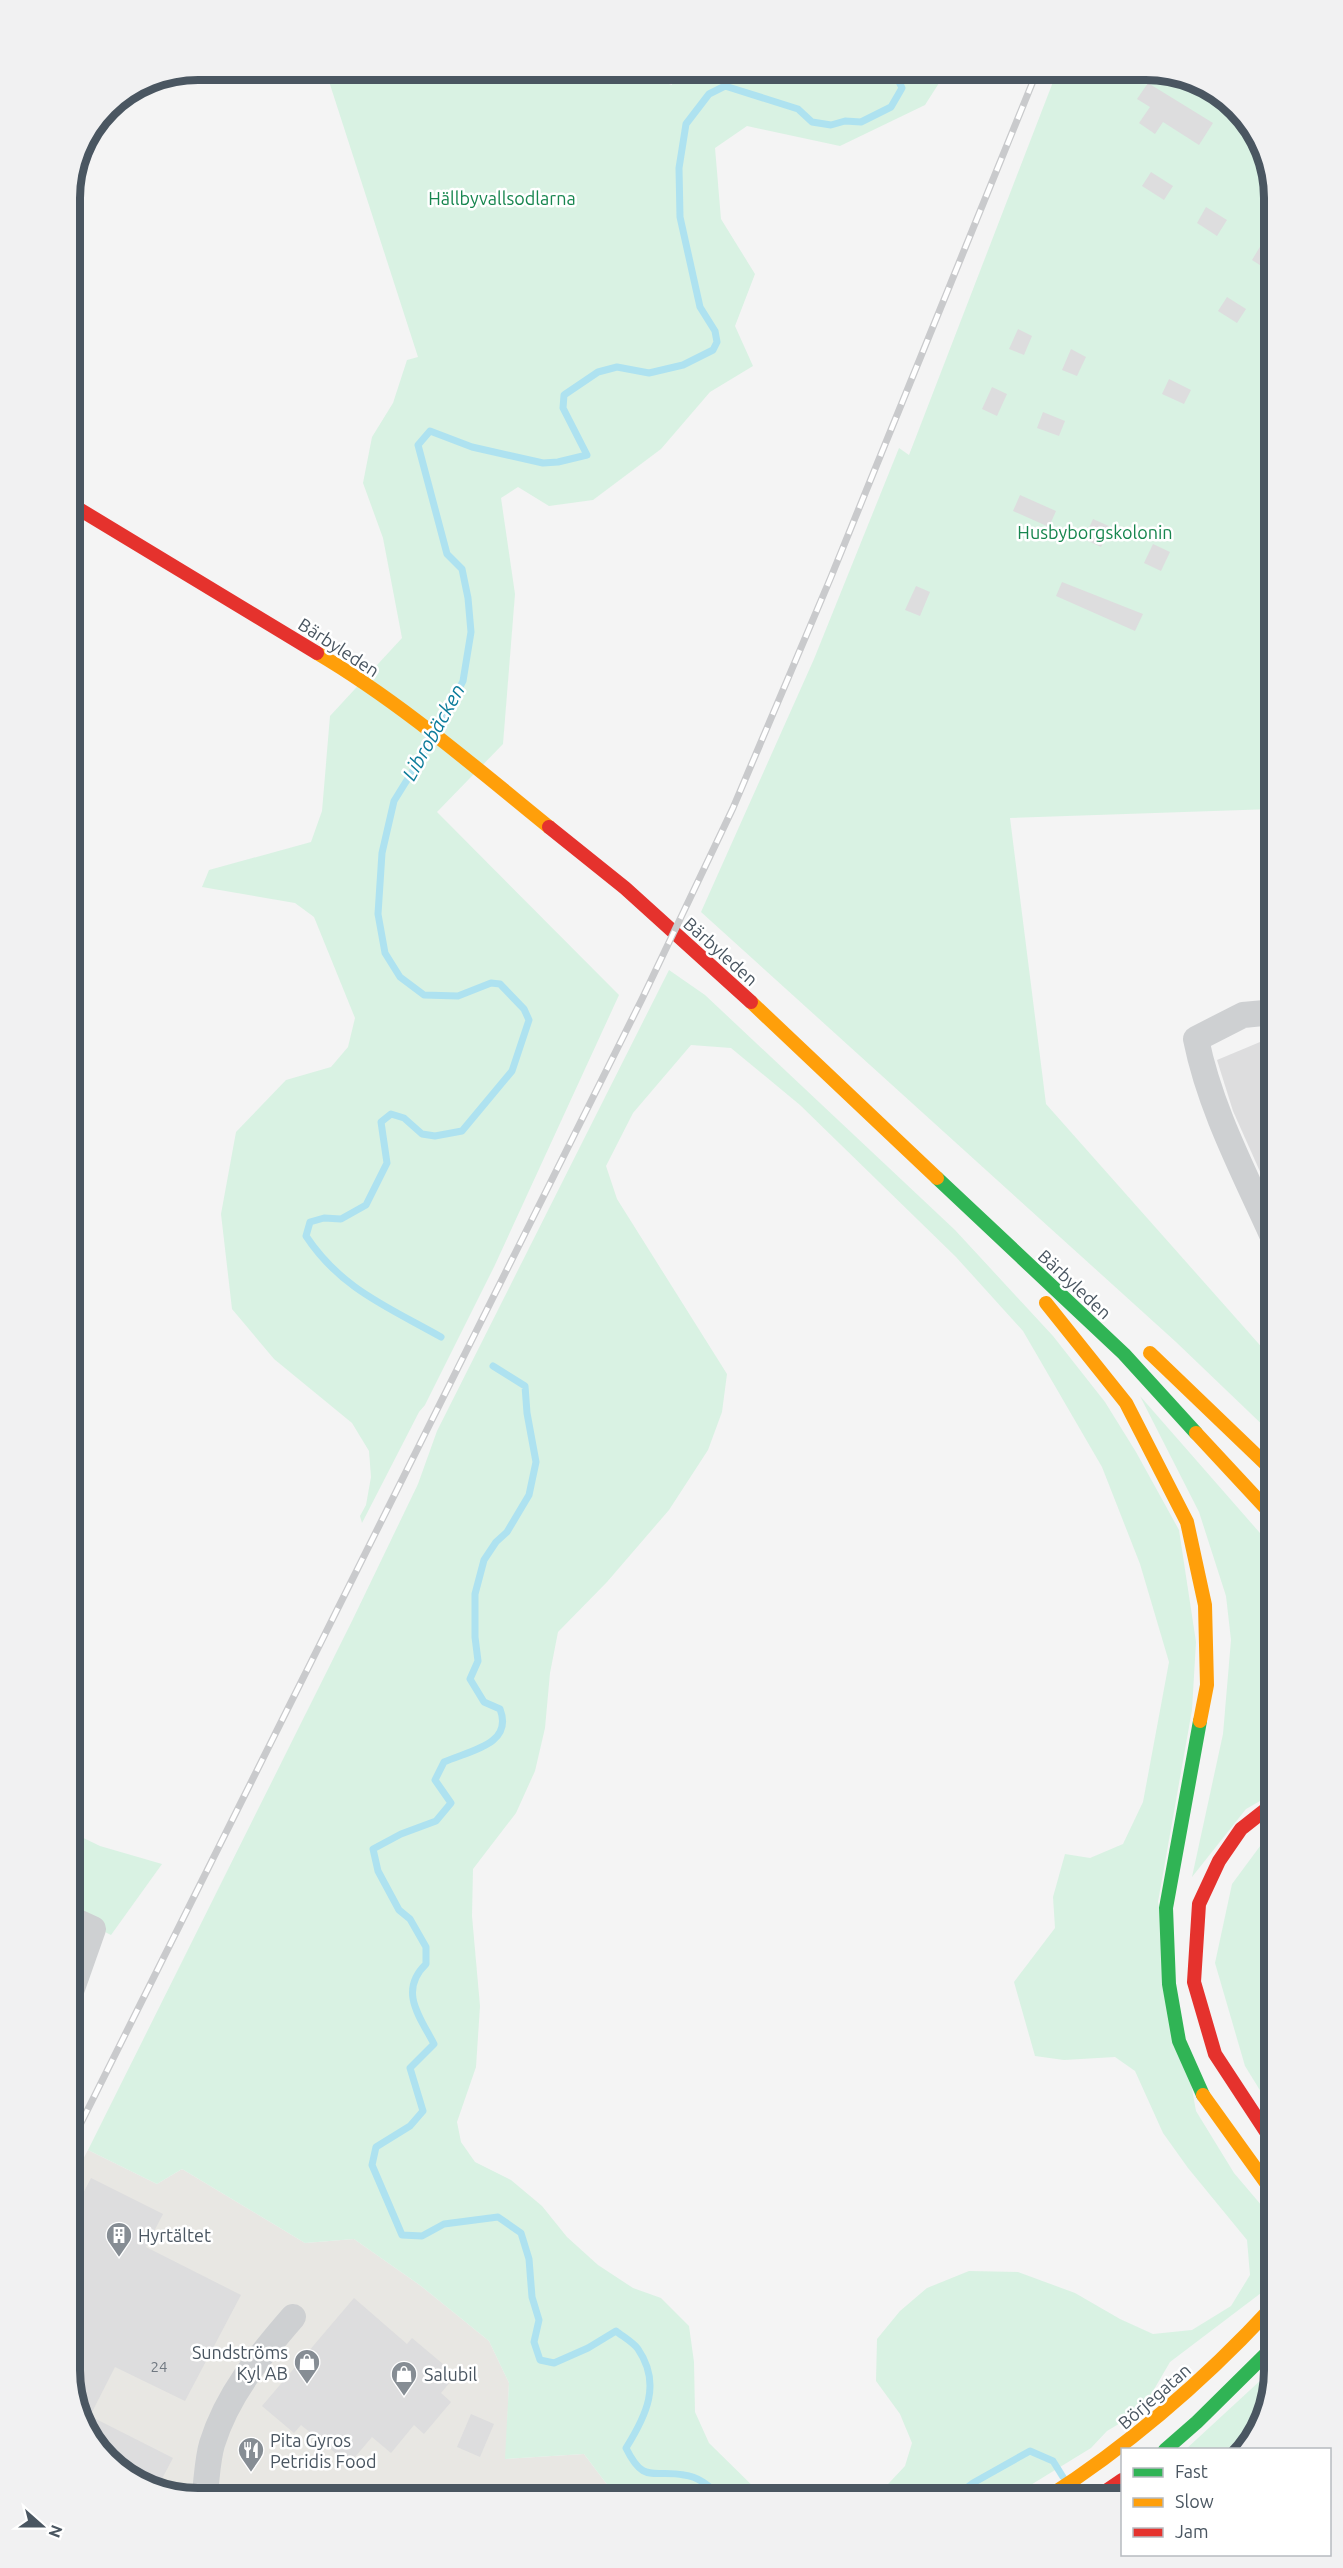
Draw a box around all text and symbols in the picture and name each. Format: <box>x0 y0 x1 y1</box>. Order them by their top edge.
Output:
park label: Hällbyvallsodlarna <box>428 188 576 208</box>
park label: Husbyborgskolonin <box>1017 522 1173 542</box>
street label: Bärbyleden <box>295 614 383 680</box>
water label: Librobäcken <box>397 680 469 784</box>
street label: Bärbyleden <box>680 913 762 989</box>
street label: Bärbyleden <box>1035 1245 1115 1323</box>
building icon: Hyrtältet <box>104 2220 134 2258</box>
place label: Hyrtältet <box>138 2225 211 2245</box>
place label: Sundströms Kyl AB <box>192 2342 288 2383</box>
shop icon: Sundströms Kyl AB <box>292 2347 322 2385</box>
house number: 24 <box>151 2358 167 2375</box>
shop icon: Salubil <box>389 2359 419 2397</box>
street label: Börjegatan <box>1114 2359 1194 2433</box>
place label: Salubil <box>424 2364 478 2384</box>
place label: Pita Gyros Petridis Food <box>270 2430 377 2471</box>
restaurant icon: Pita Gyros Petridis Food <box>236 2435 266 2473</box>
legend <box>1121 2448 1331 2556</box>
text: Fast <box>1175 2461 1208 2481</box>
text: Slow <box>1175 2491 1214 2511</box>
north arrow <box>12 2496 72 2556</box>
text: Jam <box>1175 2521 1209 2541</box>
text: N <box>45 2523 67 2540</box>

